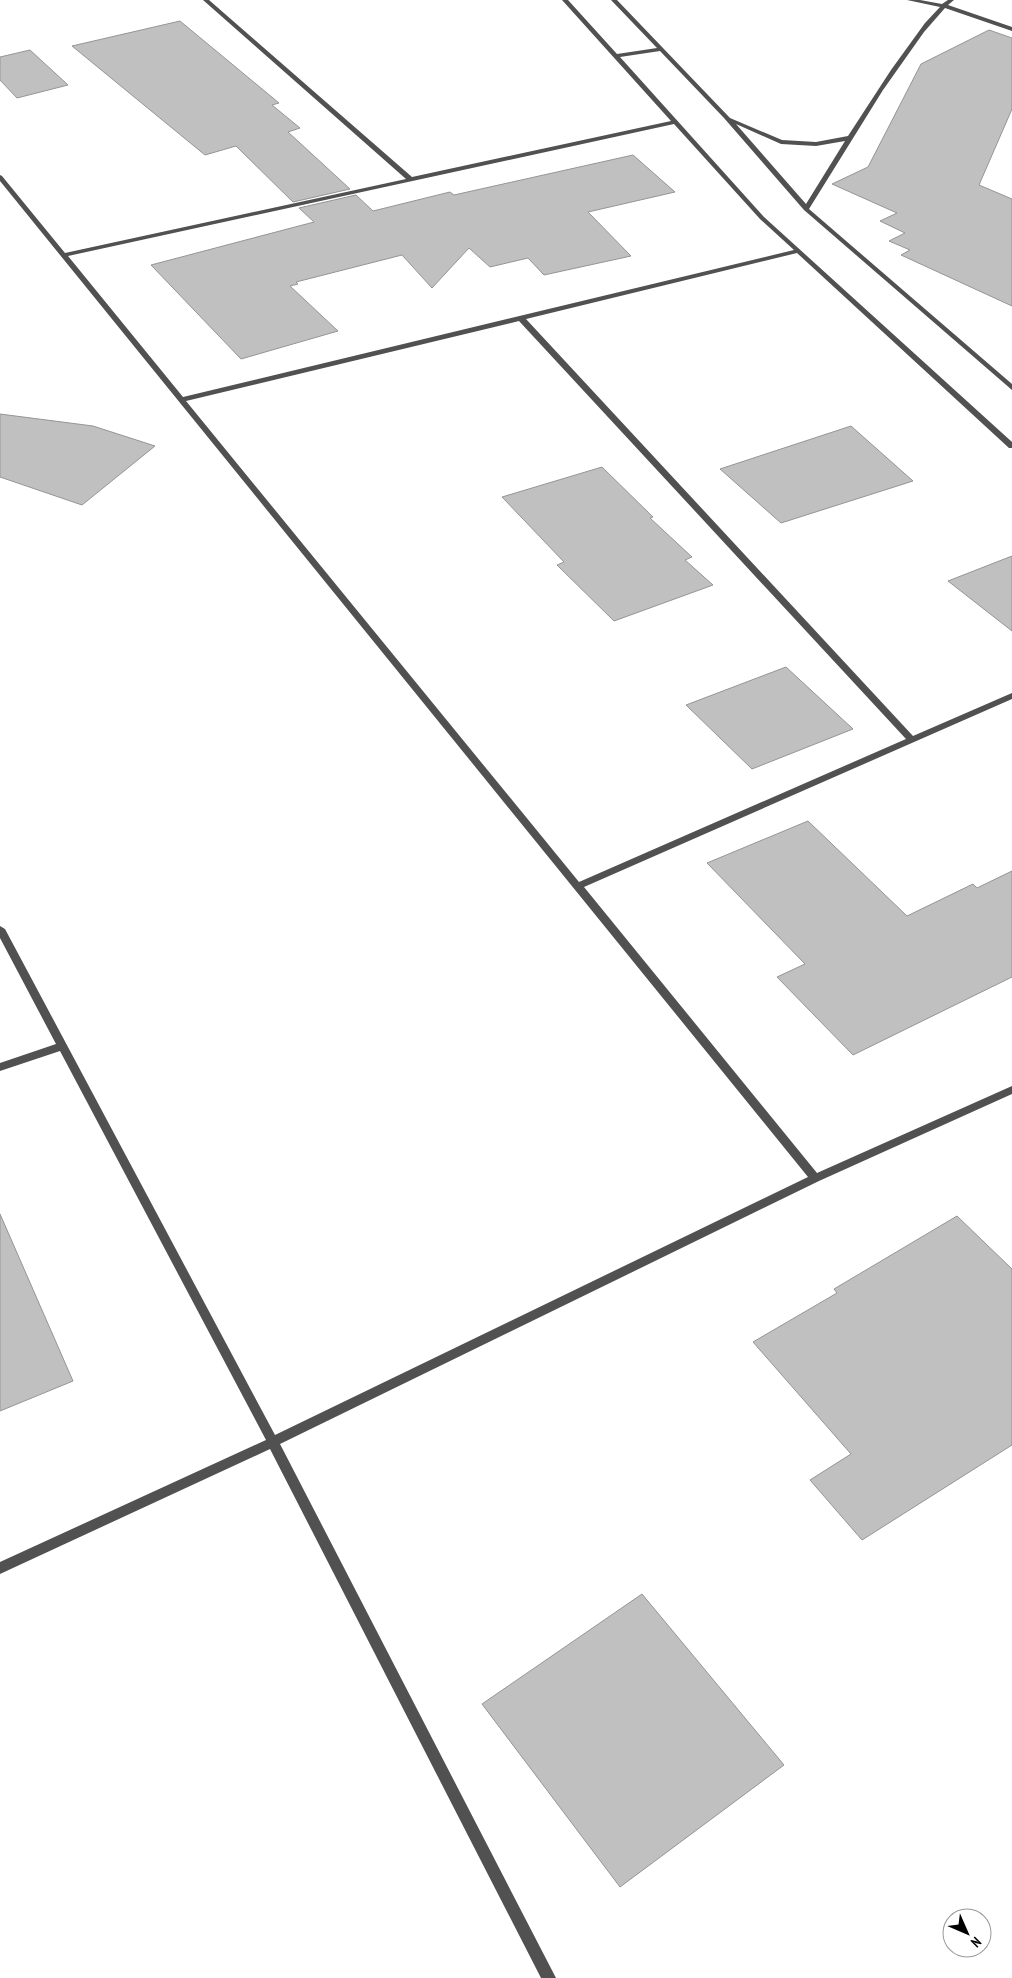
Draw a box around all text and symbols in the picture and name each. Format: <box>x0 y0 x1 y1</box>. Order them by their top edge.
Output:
north arrow <box>942 1908 992 1958</box>
text: N <box>967 1933 985 1951</box>

